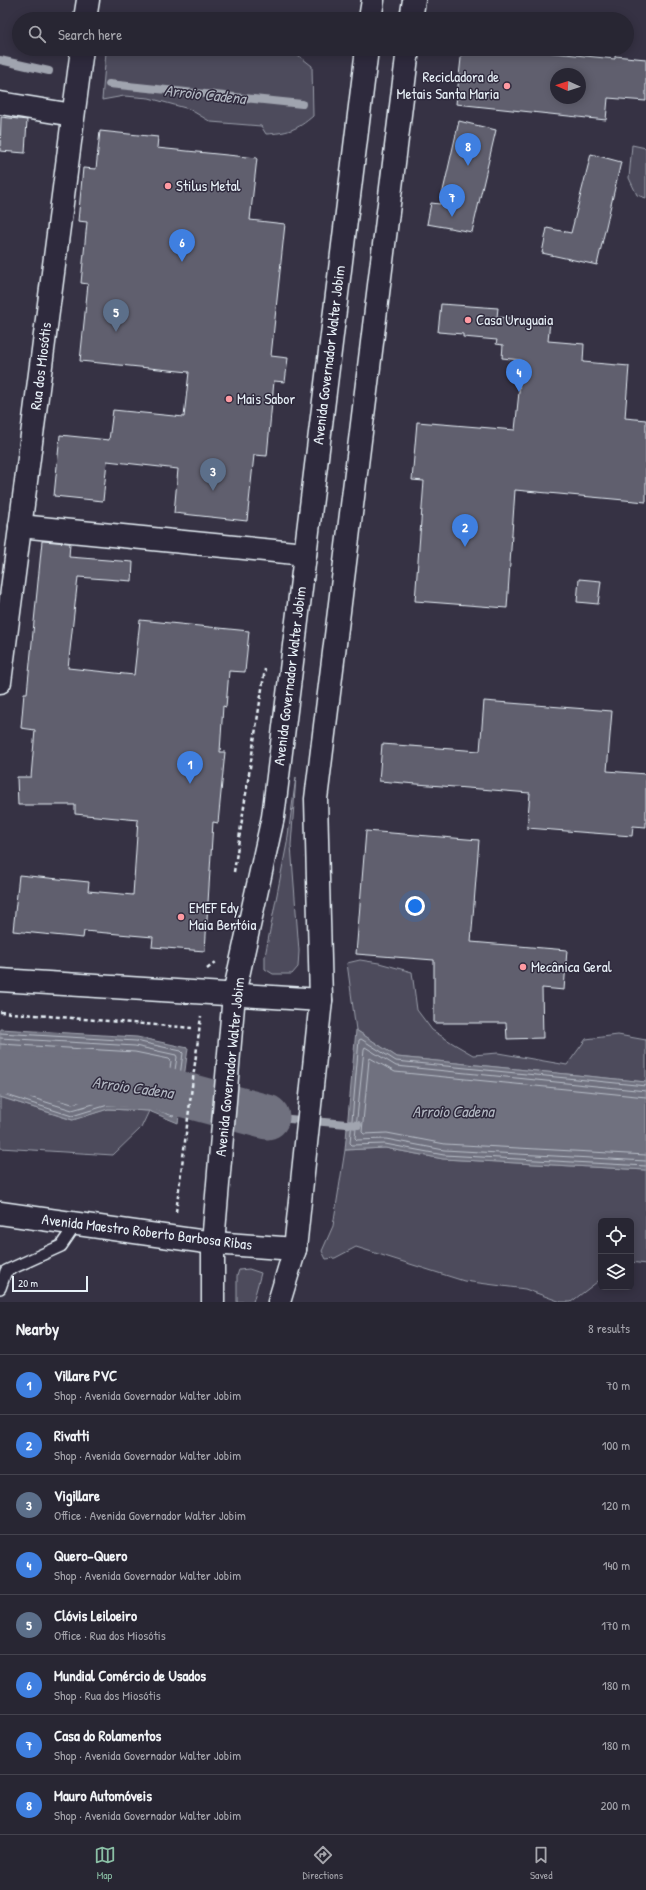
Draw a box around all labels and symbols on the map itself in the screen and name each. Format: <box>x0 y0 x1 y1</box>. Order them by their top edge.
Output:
place label: Recicladora de Metais Santa Maria <box>397 66 499 104</box>
north arrow <box>550 68 586 104</box>
water label: Arroio Cadena <box>163 79 248 109</box>
marker: Recicladora de Metais Santa Maria <box>502 81 512 91</box>
pin: 8 <box>455 133 481 166</box>
place label: Stilus Metal <box>176 175 241 196</box>
marker: Stilus Metal <box>163 181 173 191</box>
pin: 7 <box>439 184 465 217</box>
pin: 6 <box>169 229 195 262</box>
street label: Avenida Governador Walter Jobim <box>307 264 350 446</box>
pin: 5 <box>103 299 129 332</box>
place label: Casa Uruguaia <box>476 309 553 330</box>
marker: Casa Uruguaia <box>463 315 473 325</box>
street label: Rua dos Miosótis <box>25 321 56 411</box>
pin: 4 <box>506 359 532 392</box>
place label: Mais Sabor <box>237 388 295 409</box>
marker: Mais Sabor <box>224 394 234 404</box>
pin: 3 <box>200 458 226 491</box>
pin: 2 <box>452 514 478 547</box>
street label: Avenida Governador Walter Jobim <box>268 585 311 767</box>
pin: 1 <box>177 751 203 784</box>
your location <box>405 896 425 916</box>
place label: EMEF Edy Maia Bertóia <box>189 897 256 935</box>
marker: EMEF Edy Maia Bertóia <box>176 912 186 922</box>
place label: Mecânica Geral <box>531 956 612 977</box>
marker: Mecânica Geral <box>518 962 528 972</box>
street label: Avenida Governador Walter Jobim <box>210 976 249 1158</box>
water label: Arroio Cadena <box>91 1070 177 1104</box>
water label: Arroio Cadena <box>412 1100 495 1122</box>
street label: Avenida Maestro Roberto Barbosa Ribas <box>41 1208 254 1255</box>
scale bar <box>12 1274 88 1293</box>

